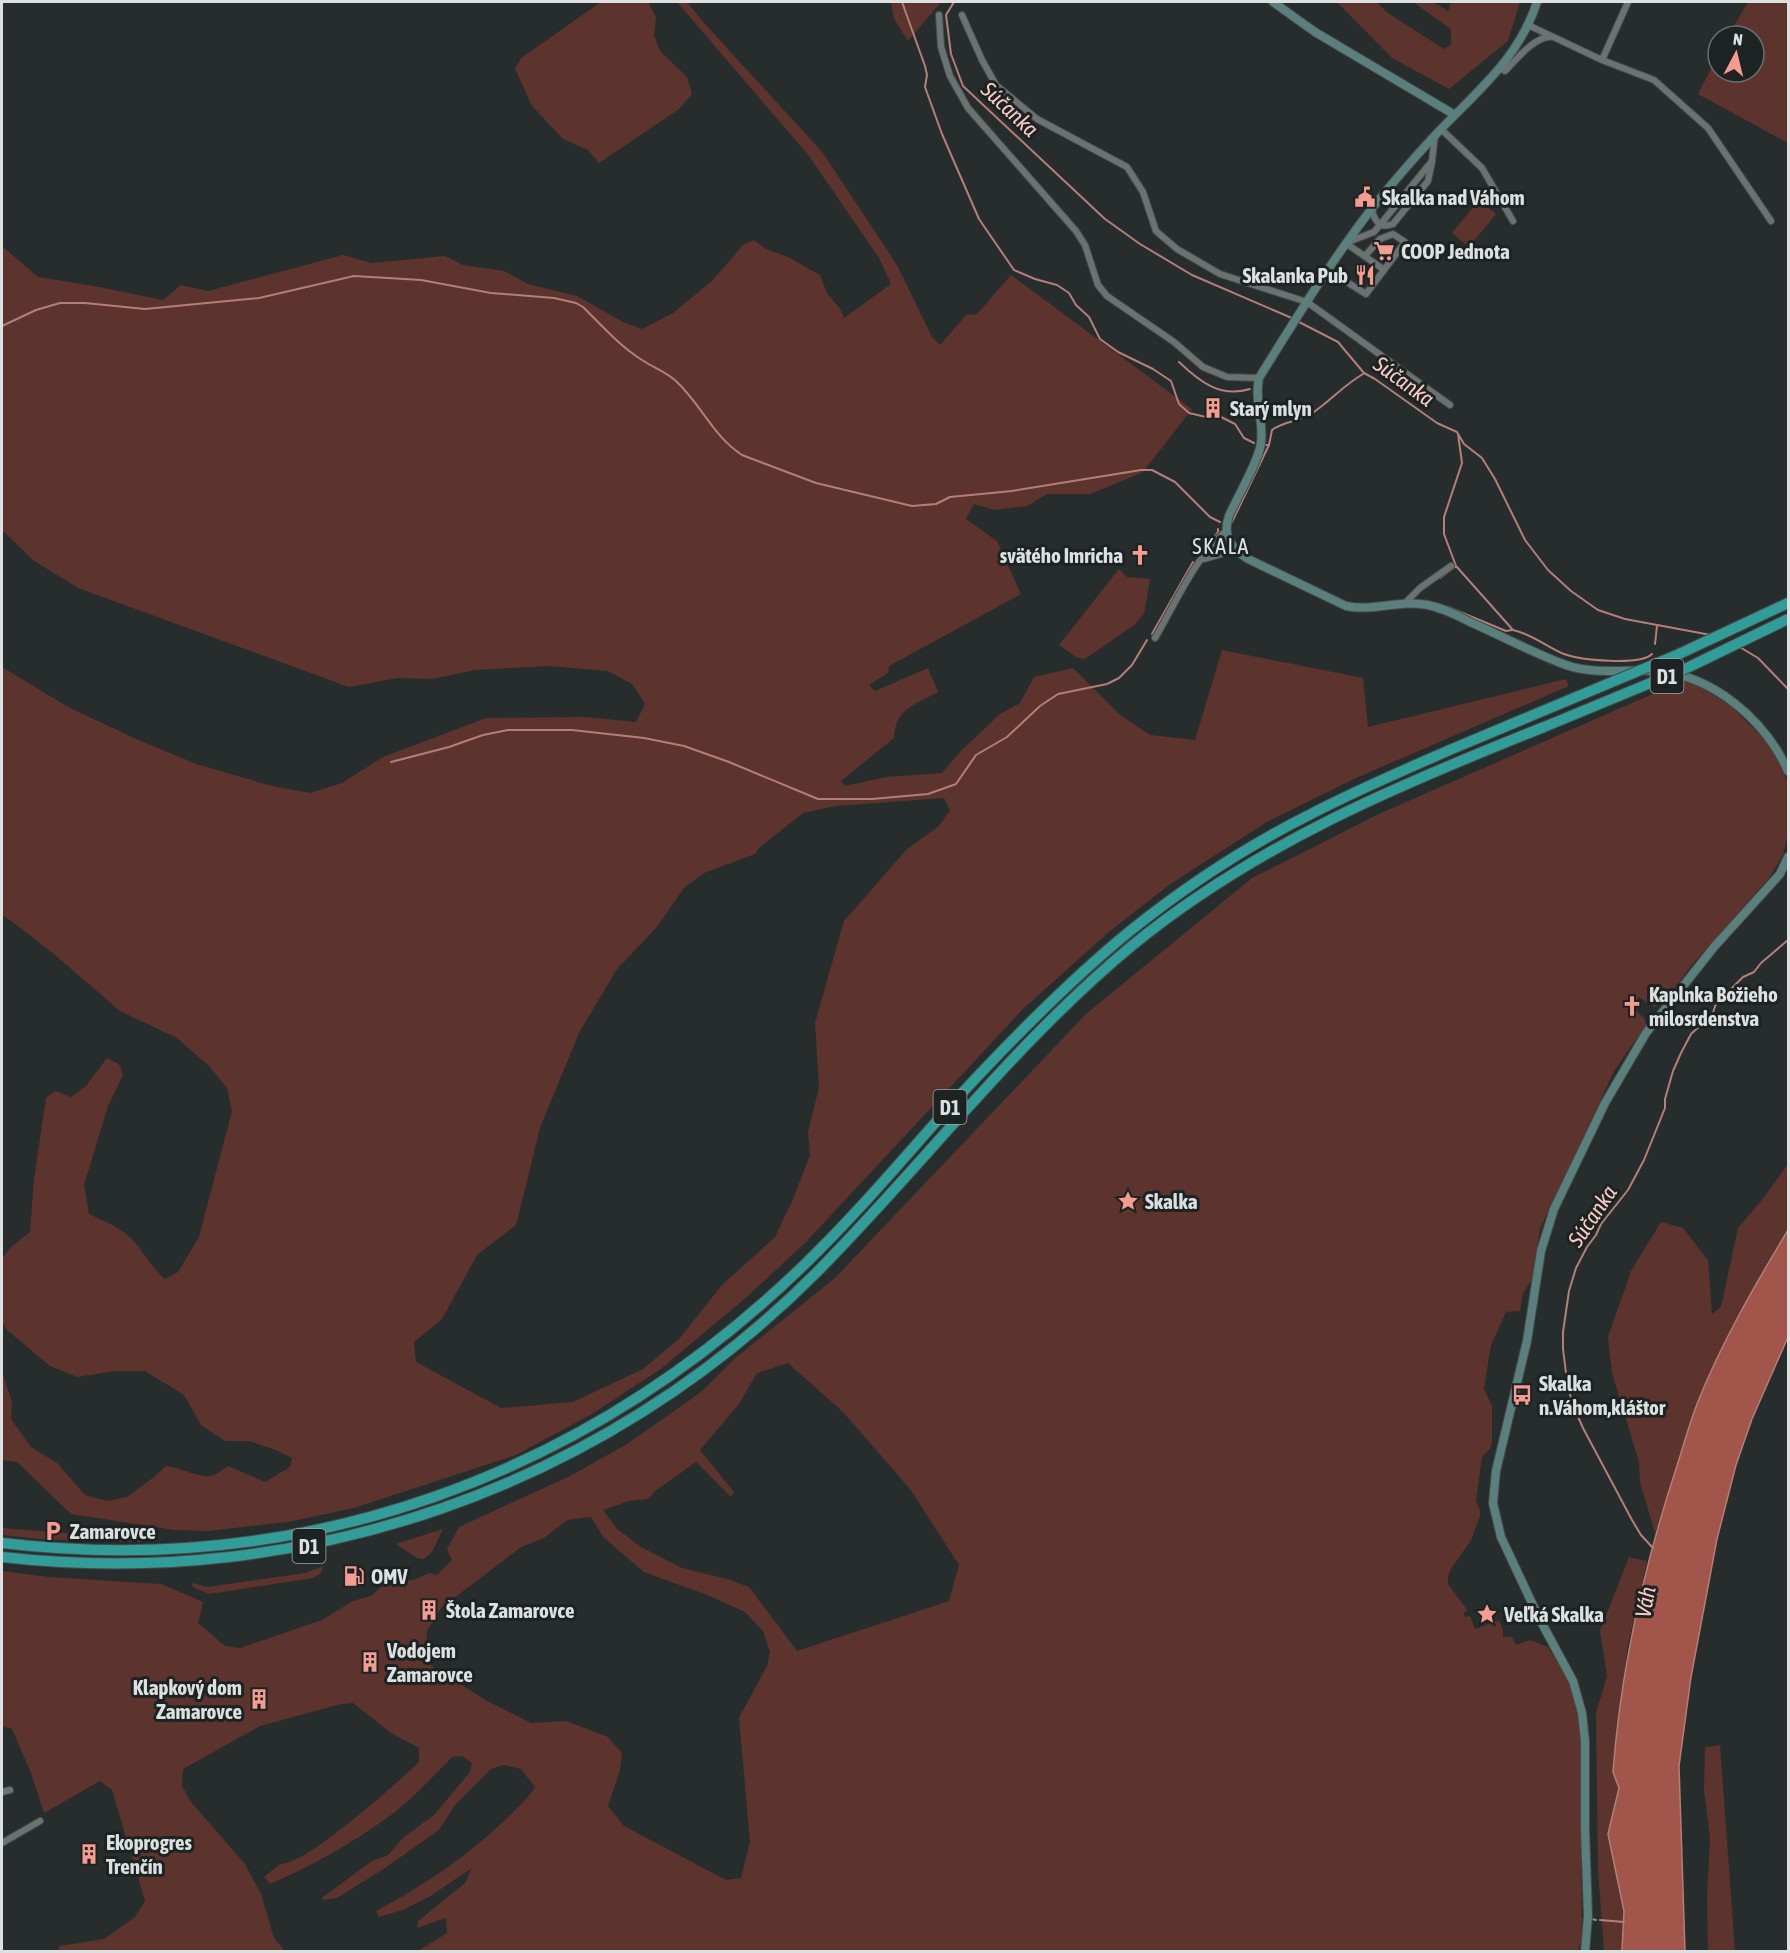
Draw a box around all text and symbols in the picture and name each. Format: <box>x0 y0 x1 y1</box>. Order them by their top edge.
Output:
north arrow <box>1706 24 1766 84</box>
text: N <box>1732 30 1744 49</box>
water label: Súčanka <box>975 75 1044 142</box>
public building icon: Skalka nad Váhom <box>1353 185 1377 209</box>
place label: Skalka nad Váhom <box>1382 185 1525 209</box>
supermarket icon: COOP Jednota <box>1372 239 1396 263</box>
place label: COOP Jednota <box>1401 239 1510 263</box>
place label: Skalanka Pub <box>1242 263 1348 287</box>
restaurant icon: Skalanka Pub <box>1353 263 1377 287</box>
water label: Súčanka <box>1368 350 1439 412</box>
building icon: Starý mlyn <box>1201 396 1225 420</box>
place label: Starý mlyn <box>1230 396 1312 420</box>
district label: SKALA <box>1192 533 1250 559</box>
place label: svätého Imricha <box>1000 543 1123 567</box>
church icon: svätého Imricha <box>1128 543 1152 567</box>
road number: D1 <box>1650 659 1684 693</box>
place label: Kaplnka Božieho milosrdenstva <box>1649 982 1778 1030</box>
church icon: Kaplnka Božieho milosrdenstva <box>1620 994 1644 1018</box>
road number: D1 <box>934 1090 966 1124</box>
water label: Súčanka <box>1562 1180 1622 1252</box>
place icon: Skalka <box>1116 1189 1140 1213</box>
place label: Skalka <box>1145 1189 1198 1213</box>
place label: Skalka n.Váhom,kláštor <box>1539 1371 1666 1419</box>
bus stop icon: Skalka n.Váhom,kláštor <box>1510 1383 1534 1407</box>
parking icon: Zamarovce <box>41 1519 65 1543</box>
place label: Zamarovce <box>70 1519 156 1543</box>
road number: D1 <box>292 1529 326 1563</box>
fuel station icon: OMV <box>342 1564 366 1588</box>
place label: OMV <box>371 1564 408 1588</box>
water label: Váh <box>1629 1584 1661 1620</box>
building icon: Štola Zamarovce <box>417 1598 441 1622</box>
place label: Štola Zamarovce <box>446 1598 574 1622</box>
place icon: Veľká Skalka <box>1475 1602 1499 1626</box>
place label: Veľká Skalka <box>1503 1602 1604 1626</box>
place label: Vodojem Zamarovce <box>386 1638 473 1686</box>
building icon: Vodojem Zamarovce <box>358 1650 382 1674</box>
place label: Klapkový dom Zamarovce <box>133 1675 242 1723</box>
building icon: Klapkový dom Zamarovce <box>247 1687 271 1711</box>
place label: Ekoprogres Trenčín <box>106 1830 192 1878</box>
building icon: Ekoprogres Trenčín <box>77 1842 101 1866</box>

